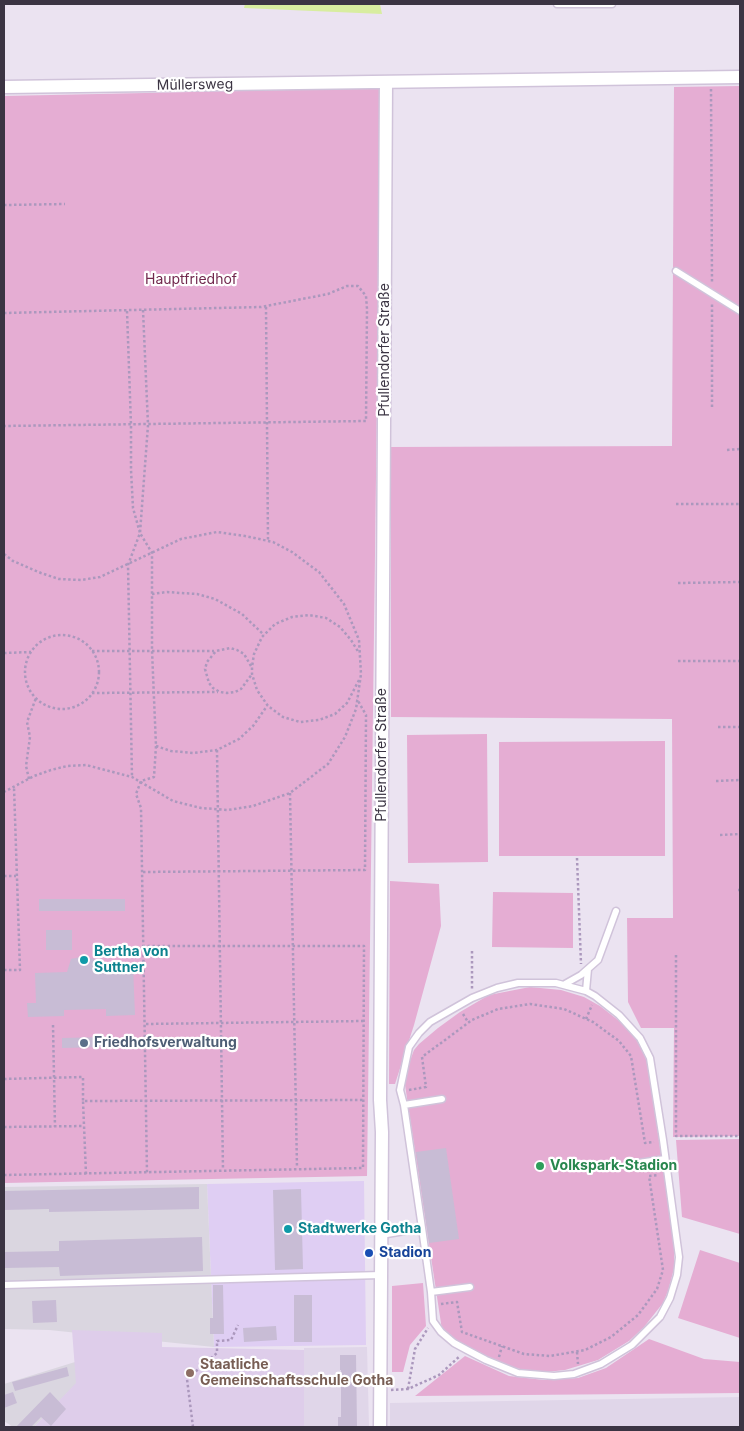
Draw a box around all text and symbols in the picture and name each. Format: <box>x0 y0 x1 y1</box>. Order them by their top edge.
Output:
street label: Müllersweg <box>157 76 233 94</box>
park label: Hauptfriedhof <box>145 272 237 288</box>
street label: Pfullendorfer Straße <box>377 283 393 417</box>
street label: Pfullendorfer Straße <box>374 688 390 822</box>
place label: Bertha von Suttner <box>94 944 168 976</box>
marker: Bertha von Suttner <box>78 954 90 966</box>
place label: Friedhofsverwaltung <box>94 1035 237 1051</box>
marker: Friedhofsverwaltung <box>78 1037 90 1049</box>
place label: Volkspark-Stadion <box>550 1158 677 1174</box>
marker: Volkspark-Stadion <box>534 1160 546 1172</box>
place label: Stadtwerke Gotha <box>298 1221 421 1237</box>
marker: Stadtwerke Gotha <box>282 1223 294 1235</box>
place label: Stadion <box>379 1245 431 1261</box>
marker: Stadion <box>363 1247 375 1259</box>
place label: Staatliche Gemeinschaftsschule Gotha <box>200 1357 393 1390</box>
marker: Staatliche Gemeinschaftsschule Gotha <box>184 1367 196 1379</box>

